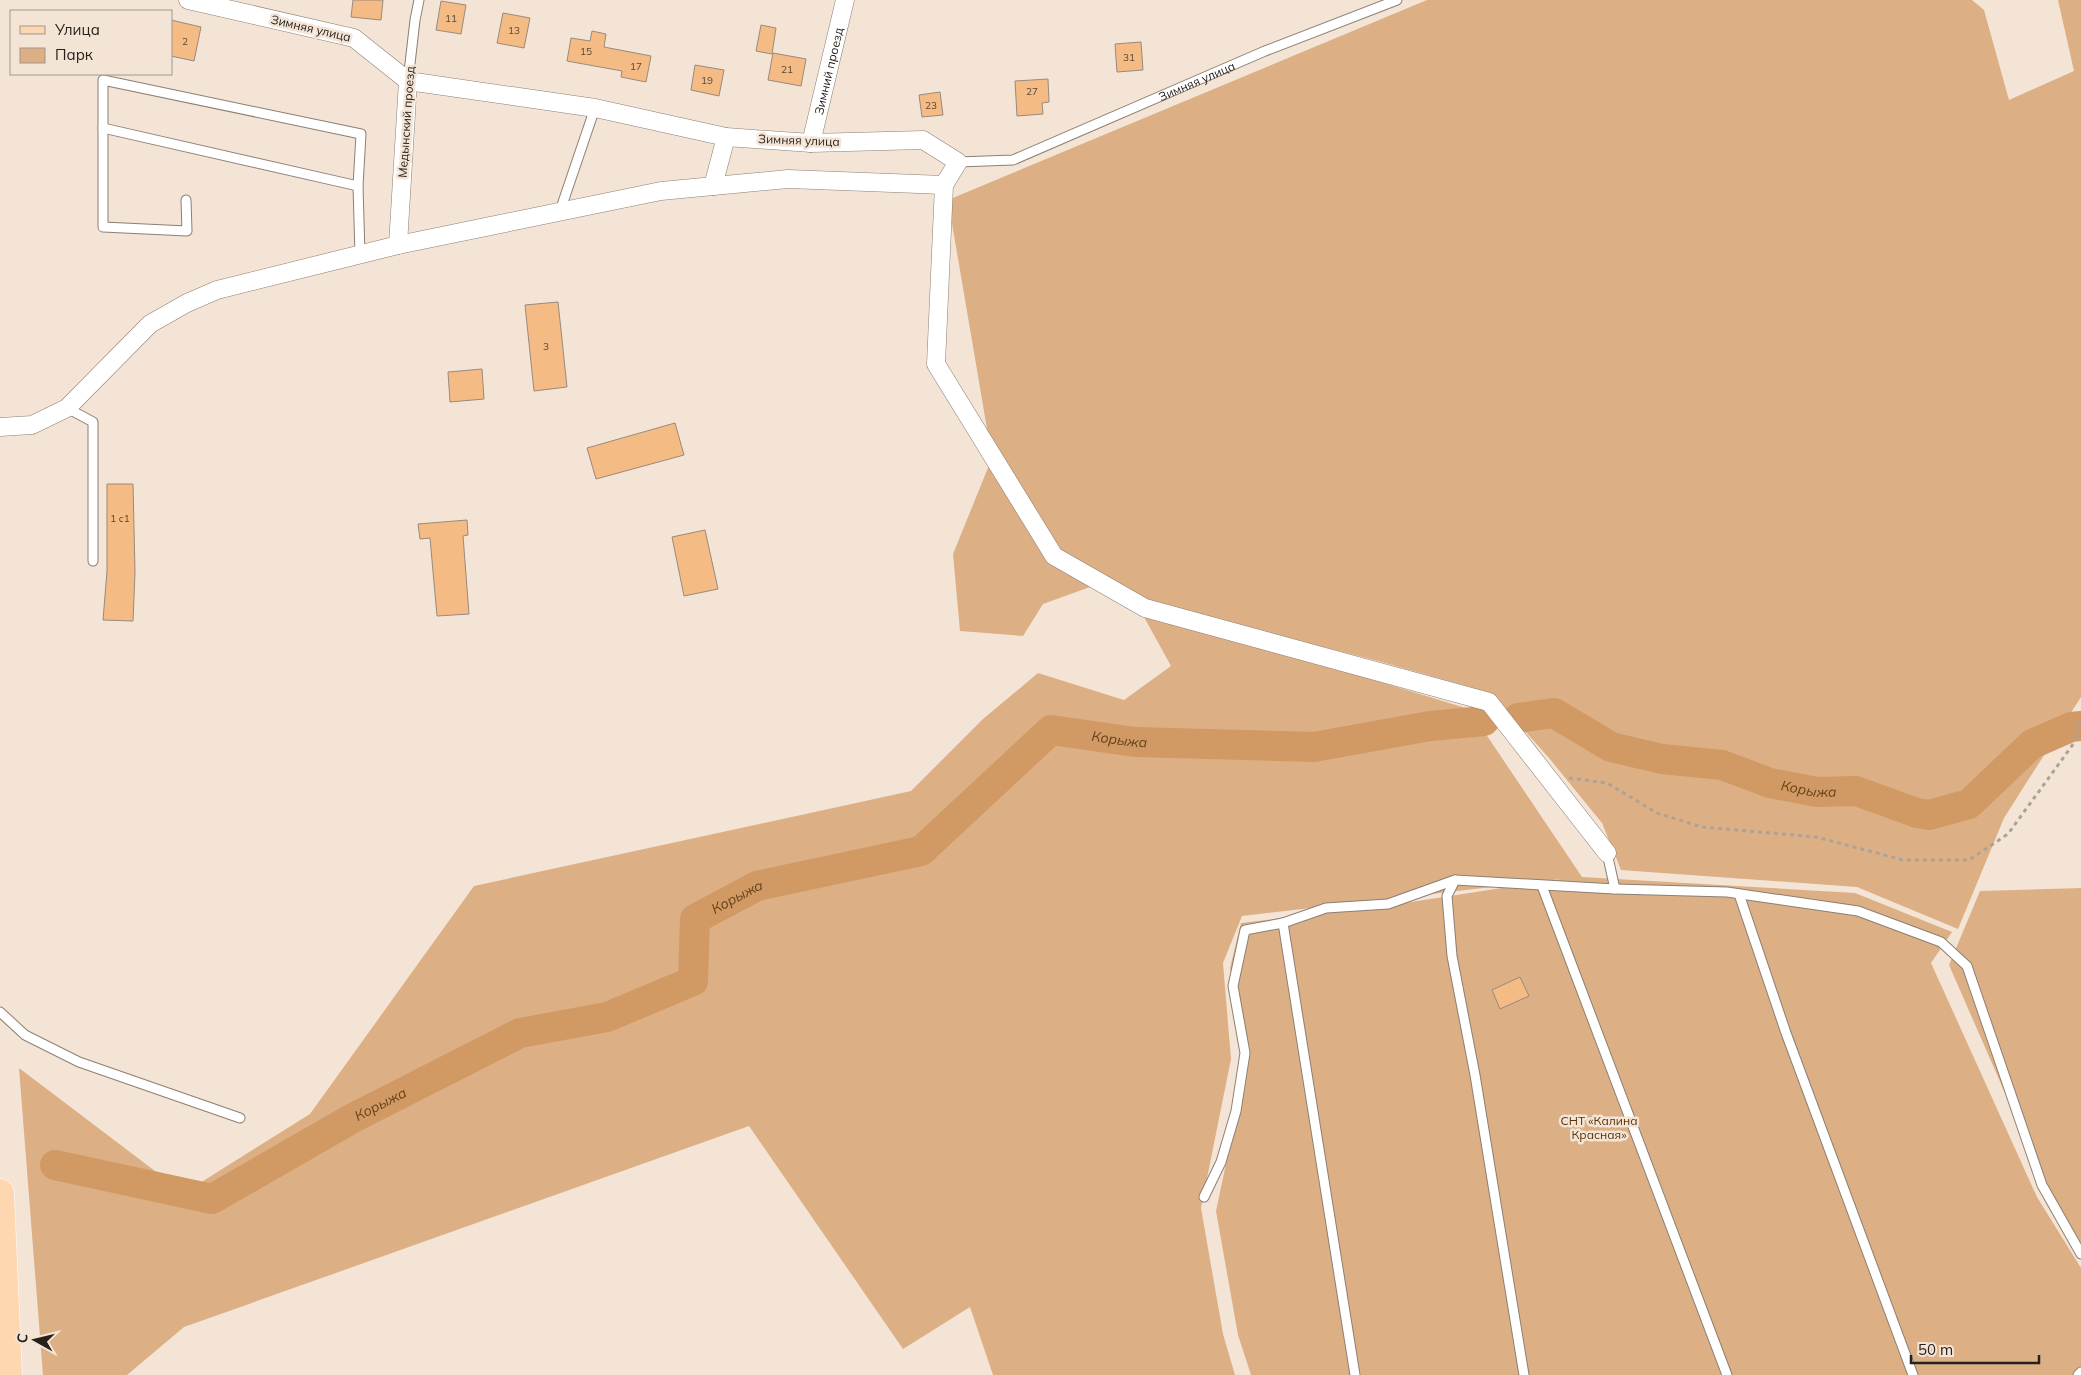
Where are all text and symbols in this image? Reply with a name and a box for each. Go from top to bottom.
legend [10,10,172,75]
street label: Зимняя улица [270,12,352,44]
house number: 11 [445,12,457,25]
text: Улица [54,20,100,39]
house number: 13 [508,24,520,37]
street label: Зимний проезд [810,26,846,116]
house number: 2 [182,35,188,48]
text: Парк [55,45,94,64]
house number: 15 [580,45,592,58]
house number: 31 [1123,51,1135,64]
street label: Зимняя улица [1156,58,1237,104]
house number: 17 [630,60,642,73]
house number: 21 [781,63,793,76]
street label: Медынский проезд [395,66,417,178]
house number: 19 [701,74,713,87]
house number: 27 [1026,85,1038,98]
house number: 23 [925,99,937,112]
street label: Зимняя улица [758,131,840,149]
house number: 3 [543,340,549,353]
house number: 1 с1 [110,512,130,525]
water label: Корыжа [1090,727,1148,752]
water label: Корыжа [1779,776,1837,801]
water label: Корыжа [708,876,765,918]
water label: Корыжа [351,1083,410,1125]
park label: СНТ «Калина Красная» [1560,1113,1638,1142]
north arrow [10,1315,60,1365]
text: С [13,1332,32,1344]
scale bar [1911,1332,2038,1364]
text: 50 m [1918,1340,1953,1359]

